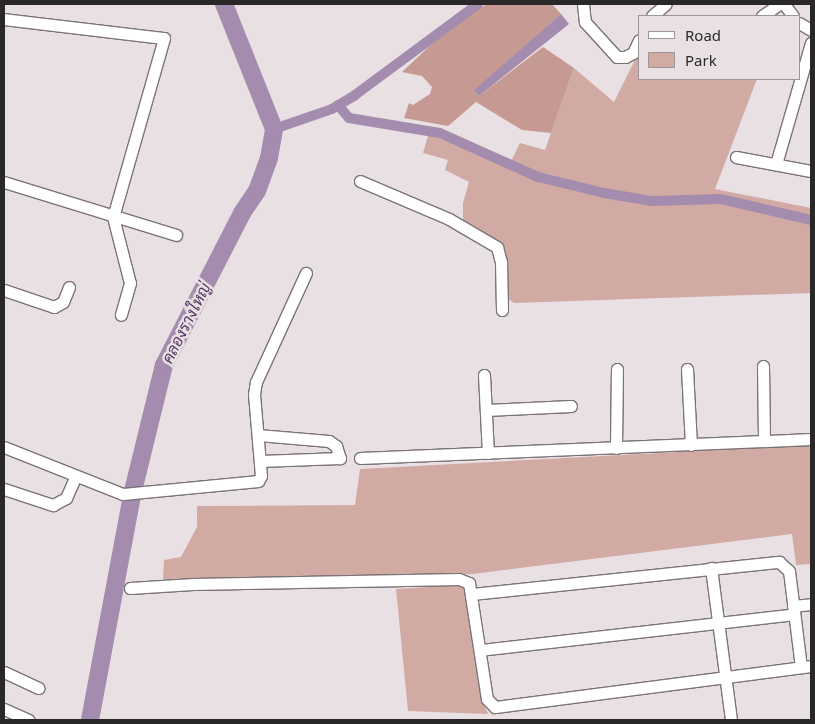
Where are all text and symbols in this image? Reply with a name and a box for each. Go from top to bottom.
legend [638,15,800,80]
text: Road [685,25,721,45]
text: Park [685,50,717,70]
water label: คลองรางใหญ่ [157,279,215,367]

